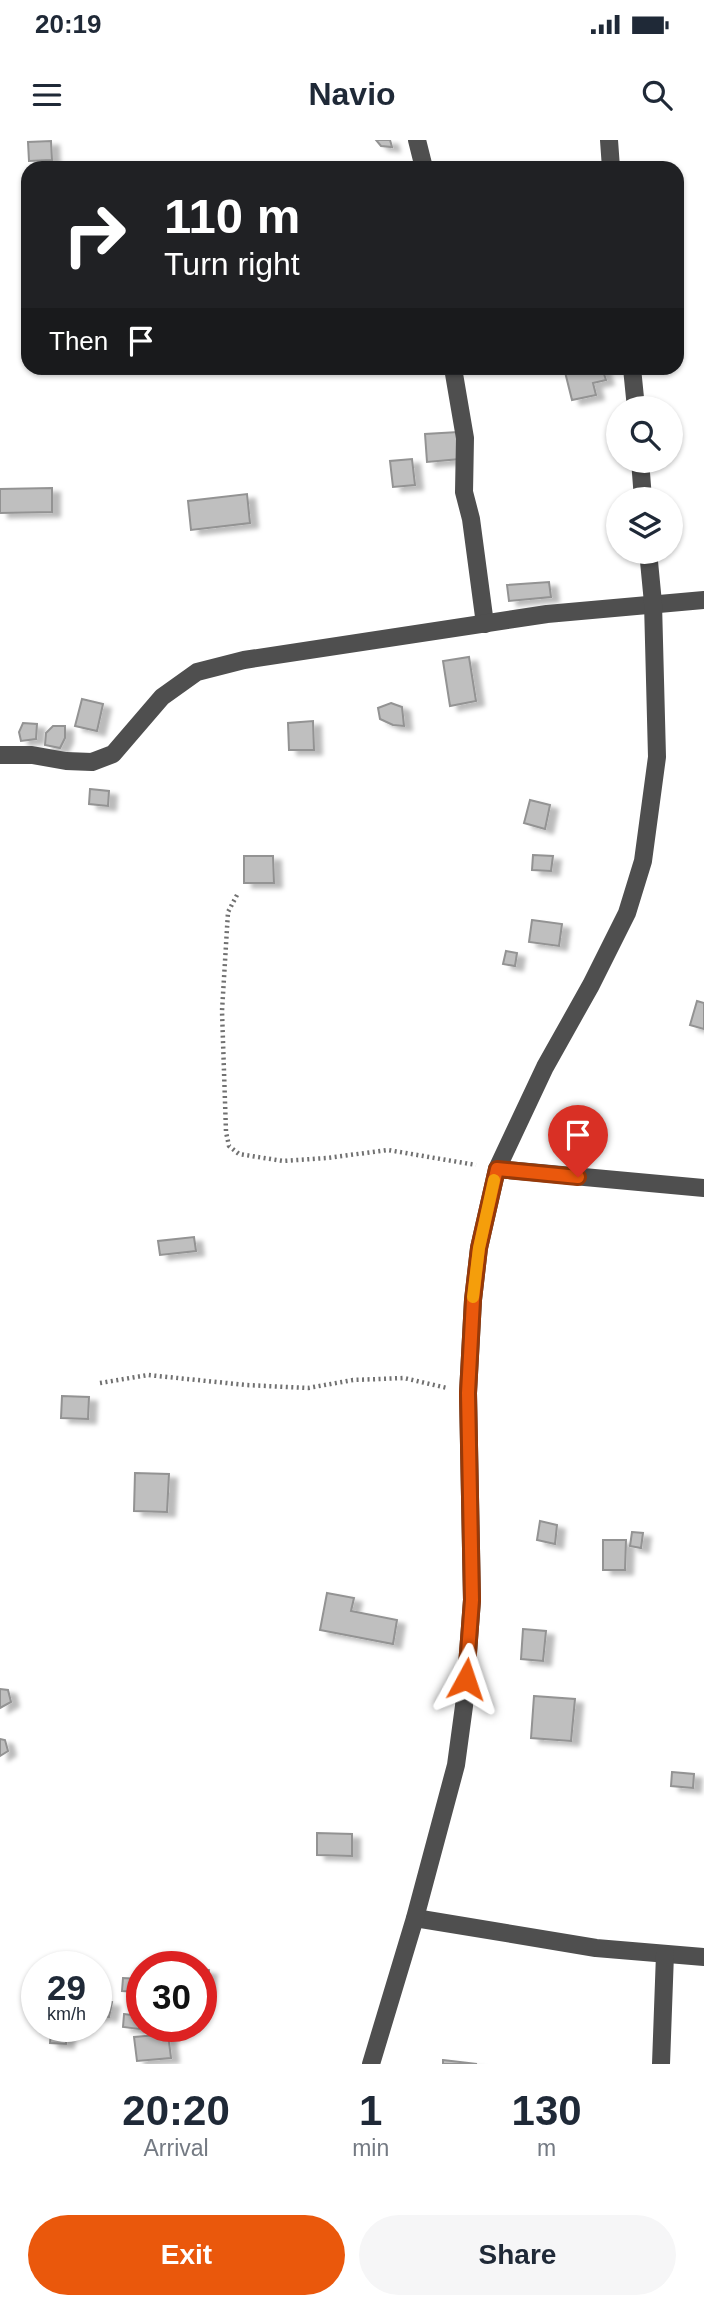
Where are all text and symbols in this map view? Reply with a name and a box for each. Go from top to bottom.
text: 20:19 [35,9,102,39]
icon: menu [28,76,66,114]
text: Navio [308,76,396,112]
icon: search [638,76,676,114]
icon: right [49,189,140,280]
text: 110 m [164,189,300,243]
text: Turn right [164,246,300,282]
icon: arrive [122,322,160,360]
text: Then [49,326,108,356]
map controls [606,396,683,564]
button: search [606,396,683,473]
button: layers [606,487,683,564]
pin [548,1105,608,1177]
icon: arrive [559,1116,597,1154]
position arrow [429,1642,503,1716]
speed limit sign: 30 [126,1951,217,2042]
text: 29 [47,1968,86,2007]
text: km/h [47,2004,86,2024]
text: 20:20 [122,2087,230,2134]
text: 1 [359,2087,382,2134]
text: 130 [512,2087,582,2134]
text: Arrival [143,2135,209,2161]
text: min [352,2135,389,2161]
text: m [537,2135,556,2161]
button: Exit [28,2215,345,2295]
button: Share [359,2215,676,2295]

